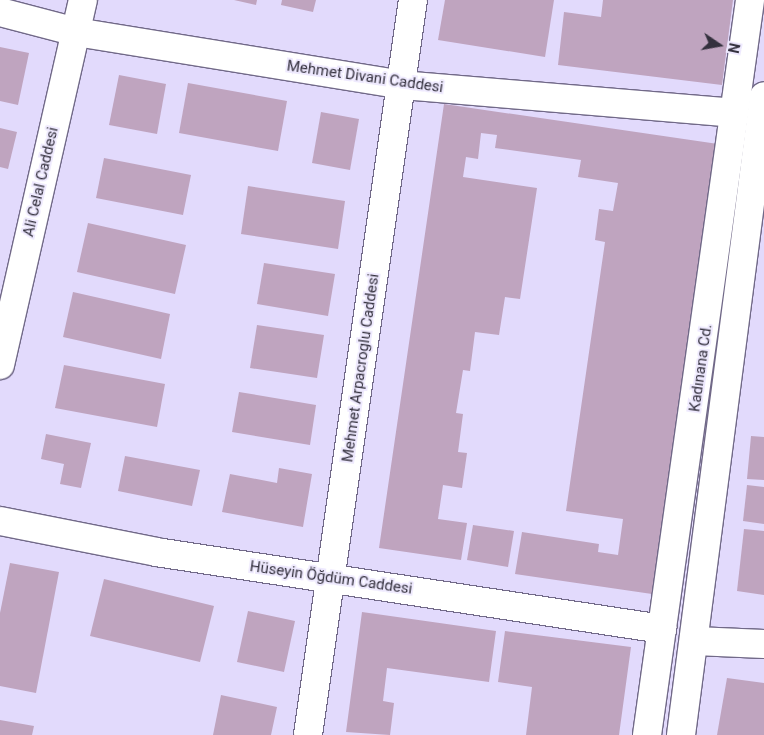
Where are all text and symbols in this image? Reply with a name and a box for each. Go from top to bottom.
north arrow [694,20,744,70]
text: N [725,42,743,55]
street label: Mehmet Divani Caddesi [286,57,444,97]
street label: Ali Celal Caddesi [20,125,62,239]
street label: Mehmet Arpacroglu Caddesi [339,273,383,463]
street label: Kadınana Cd. [686,323,716,413]
street label: Hüseyin Öğdüm Caddesi [249,558,413,598]

